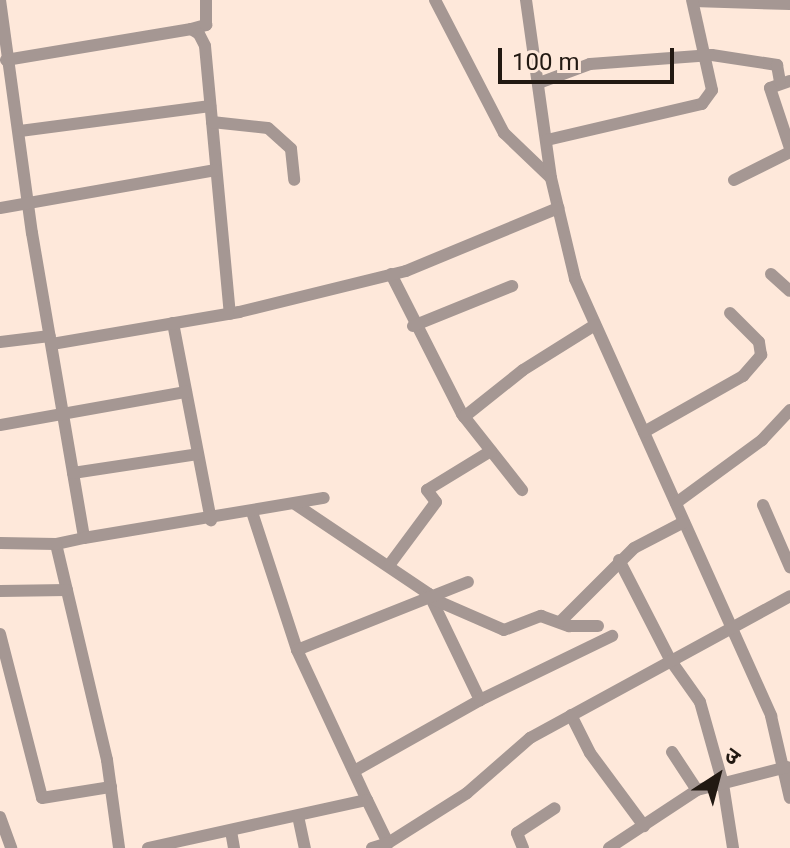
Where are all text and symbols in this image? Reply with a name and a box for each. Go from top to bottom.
scale bar [502,32,678,82]
text: 100 m [512,48,579,76]
north arrow [678,736,758,816]
text: उ [720,742,745,770]

